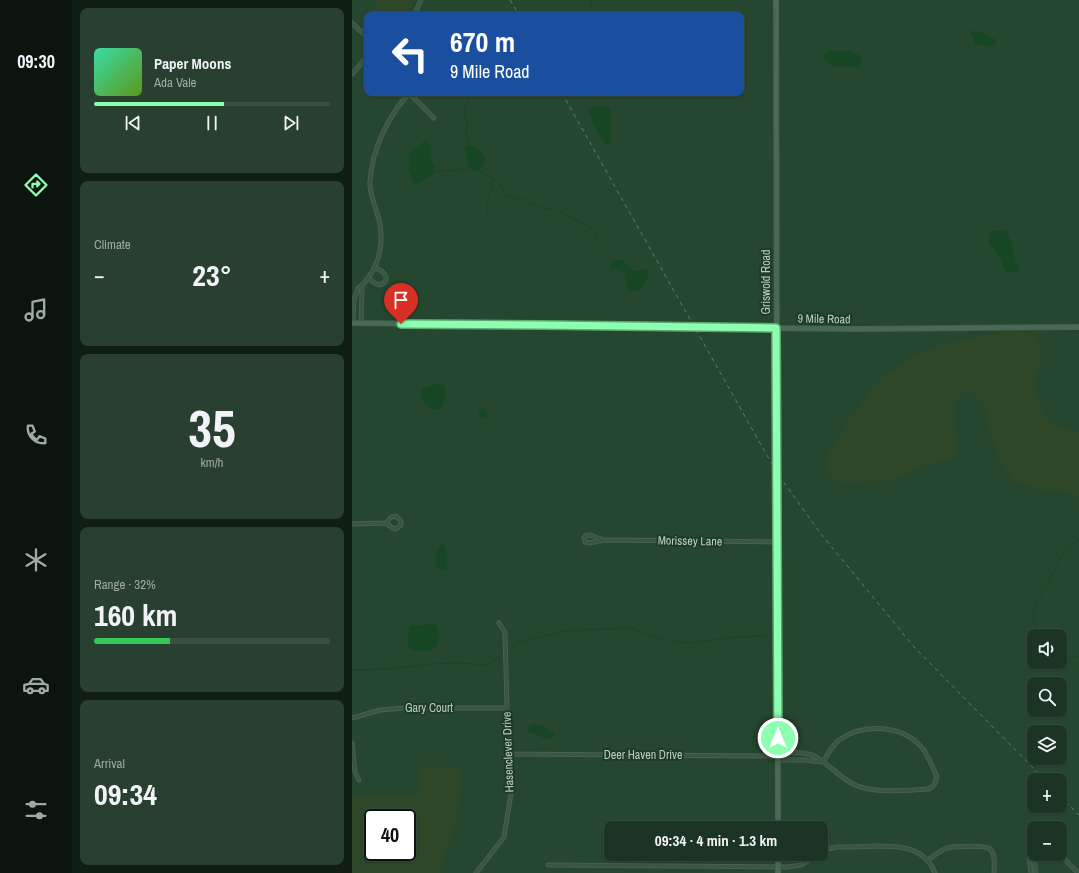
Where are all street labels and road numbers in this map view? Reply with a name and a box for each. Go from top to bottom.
street label: Griswold Road [758,249,774,315]
street label: 9 Mile Road [797,311,851,327]
street label: Morissey Lane [658,532,722,550]
street label: Gary Court [405,700,453,716]
street label: Hasenclever Drive [499,711,517,793]
street label: Deer Haven Drive [604,747,682,763]

